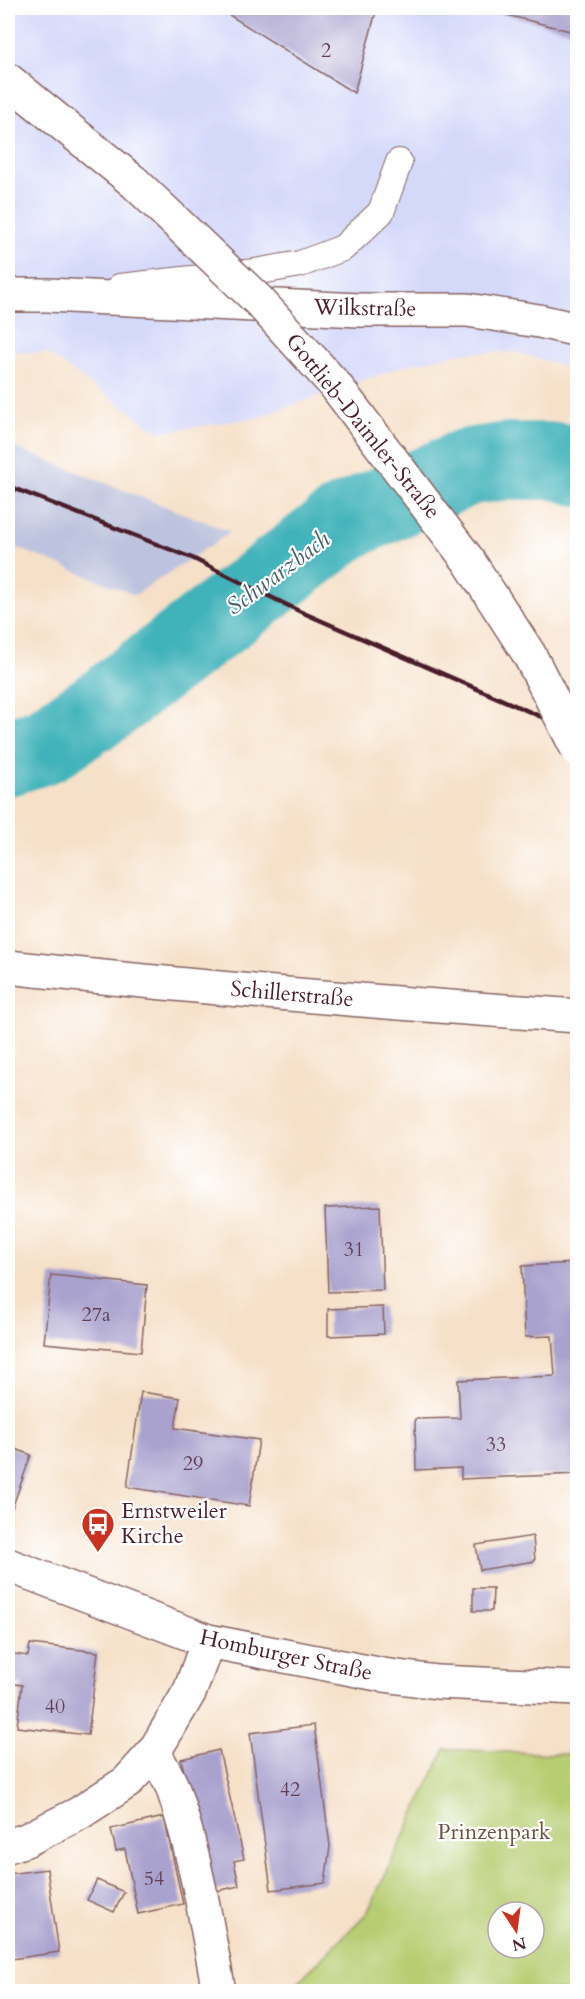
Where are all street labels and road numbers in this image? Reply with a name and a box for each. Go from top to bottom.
street label: Wilkstraße [312,292,417,324]
street label: Gottlieb-Daimler-Straße [279,327,447,525]
street label: Schillerstraße [229,974,355,1014]
street label: Homburger Straße [197,1622,375,1688]

